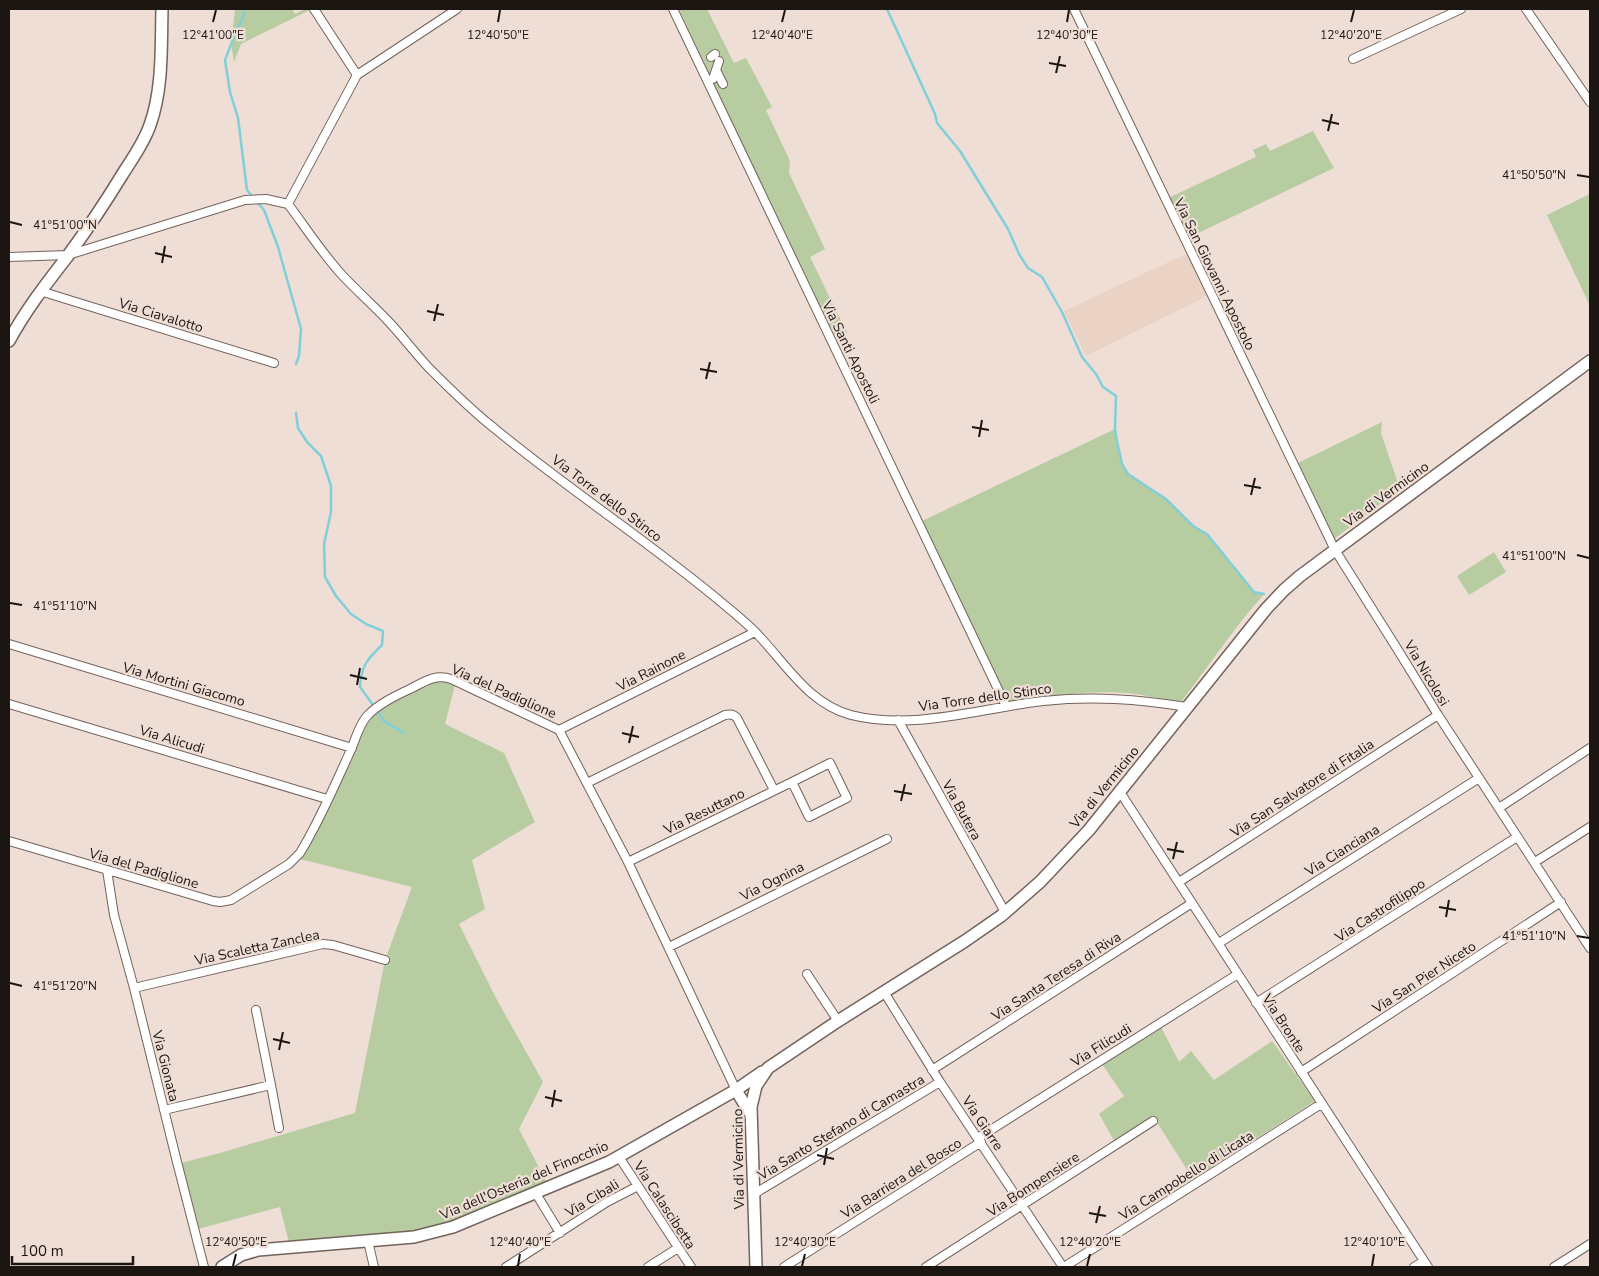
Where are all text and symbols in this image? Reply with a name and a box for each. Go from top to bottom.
text: 12°41'00"E [182,27,244,43]
text: 12°40'50"E [467,27,529,43]
text: 12°40'40"E [751,27,813,43]
text: 12°40'30"E [1036,27,1098,43]
text: 12°40'20"E [1320,27,1382,43]
text: 41°50'50"N [1502,167,1566,183]
street label: Via San Giovanni Apostolo [1169,194,1260,354]
text: 41°51'00"N [33,217,97,233]
street label: Via Ciavalotto [115,293,206,337]
street label: Via Santi Apostoli [817,297,884,407]
street label: Via Torre dello Stinco [547,450,666,546]
street label: Via di Vermicino [1339,457,1433,532]
text: 41°51'00"N [1502,548,1566,564]
text: 41°51'10"N [33,598,97,614]
street label: Via Nicolosi [1399,636,1454,710]
street label: Via Rainone [613,645,689,696]
street label: Via Mortini Giacomo [119,658,248,711]
street label: Via del Padiglione [447,659,559,723]
street label: Via Torre dello Stinco [916,679,1053,716]
street label: Via Alicudi [136,720,207,758]
street label: Via San Salvatore di Fitalia [1226,735,1378,843]
street label: Via di Vermicino [1065,742,1144,833]
street label: Via Butera [937,776,986,844]
street label: Via Resuttano [660,784,748,840]
street label: Via Cianciana [1301,820,1383,881]
street label: Via del Padiglione [86,843,201,893]
street label: Via Ognina [736,857,807,906]
street label: Via Castrofilippo [1331,874,1429,947]
street label: Via Scaletta Zanclea [192,925,321,970]
street label: Via Santa Teresa di Riva [987,927,1125,1026]
text: 41°51'10"N [1502,928,1566,944]
street label: Via San Pier Niceto [1368,937,1480,1019]
text: 41°51'20"N [33,978,97,994]
street label: Via Bronte [1257,989,1310,1056]
street label: Via Filicudi [1067,1019,1135,1072]
street label: Via Gionata [147,1028,184,1104]
street label: Via Santo Stefano di Camastra [754,1070,928,1185]
street label: Via Giarre [957,1091,1008,1154]
street label: Via di Vermicino [728,1108,749,1211]
street label: Via Campobello di Licata [1114,1126,1257,1225]
street label: Via Barriera del Bosco [836,1133,965,1224]
street label: Via dell'Osteria del Finocchio [436,1136,611,1225]
street label: Via Bompensiere [983,1147,1083,1222]
street label: Via Calascibetta [629,1157,700,1253]
street label: Via Cibali [561,1175,623,1222]
scale bar [12,1234,134,1266]
text: 12°40'50"E [205,1234,267,1250]
text: 12°40'40"E [489,1234,551,1250]
text: 12°40'30"E [774,1234,836,1250]
text: 12°40'20"E [1059,1234,1121,1250]
text: 12°40'10"E [1343,1234,1405,1250]
text: 100 m [20,1241,64,1261]

